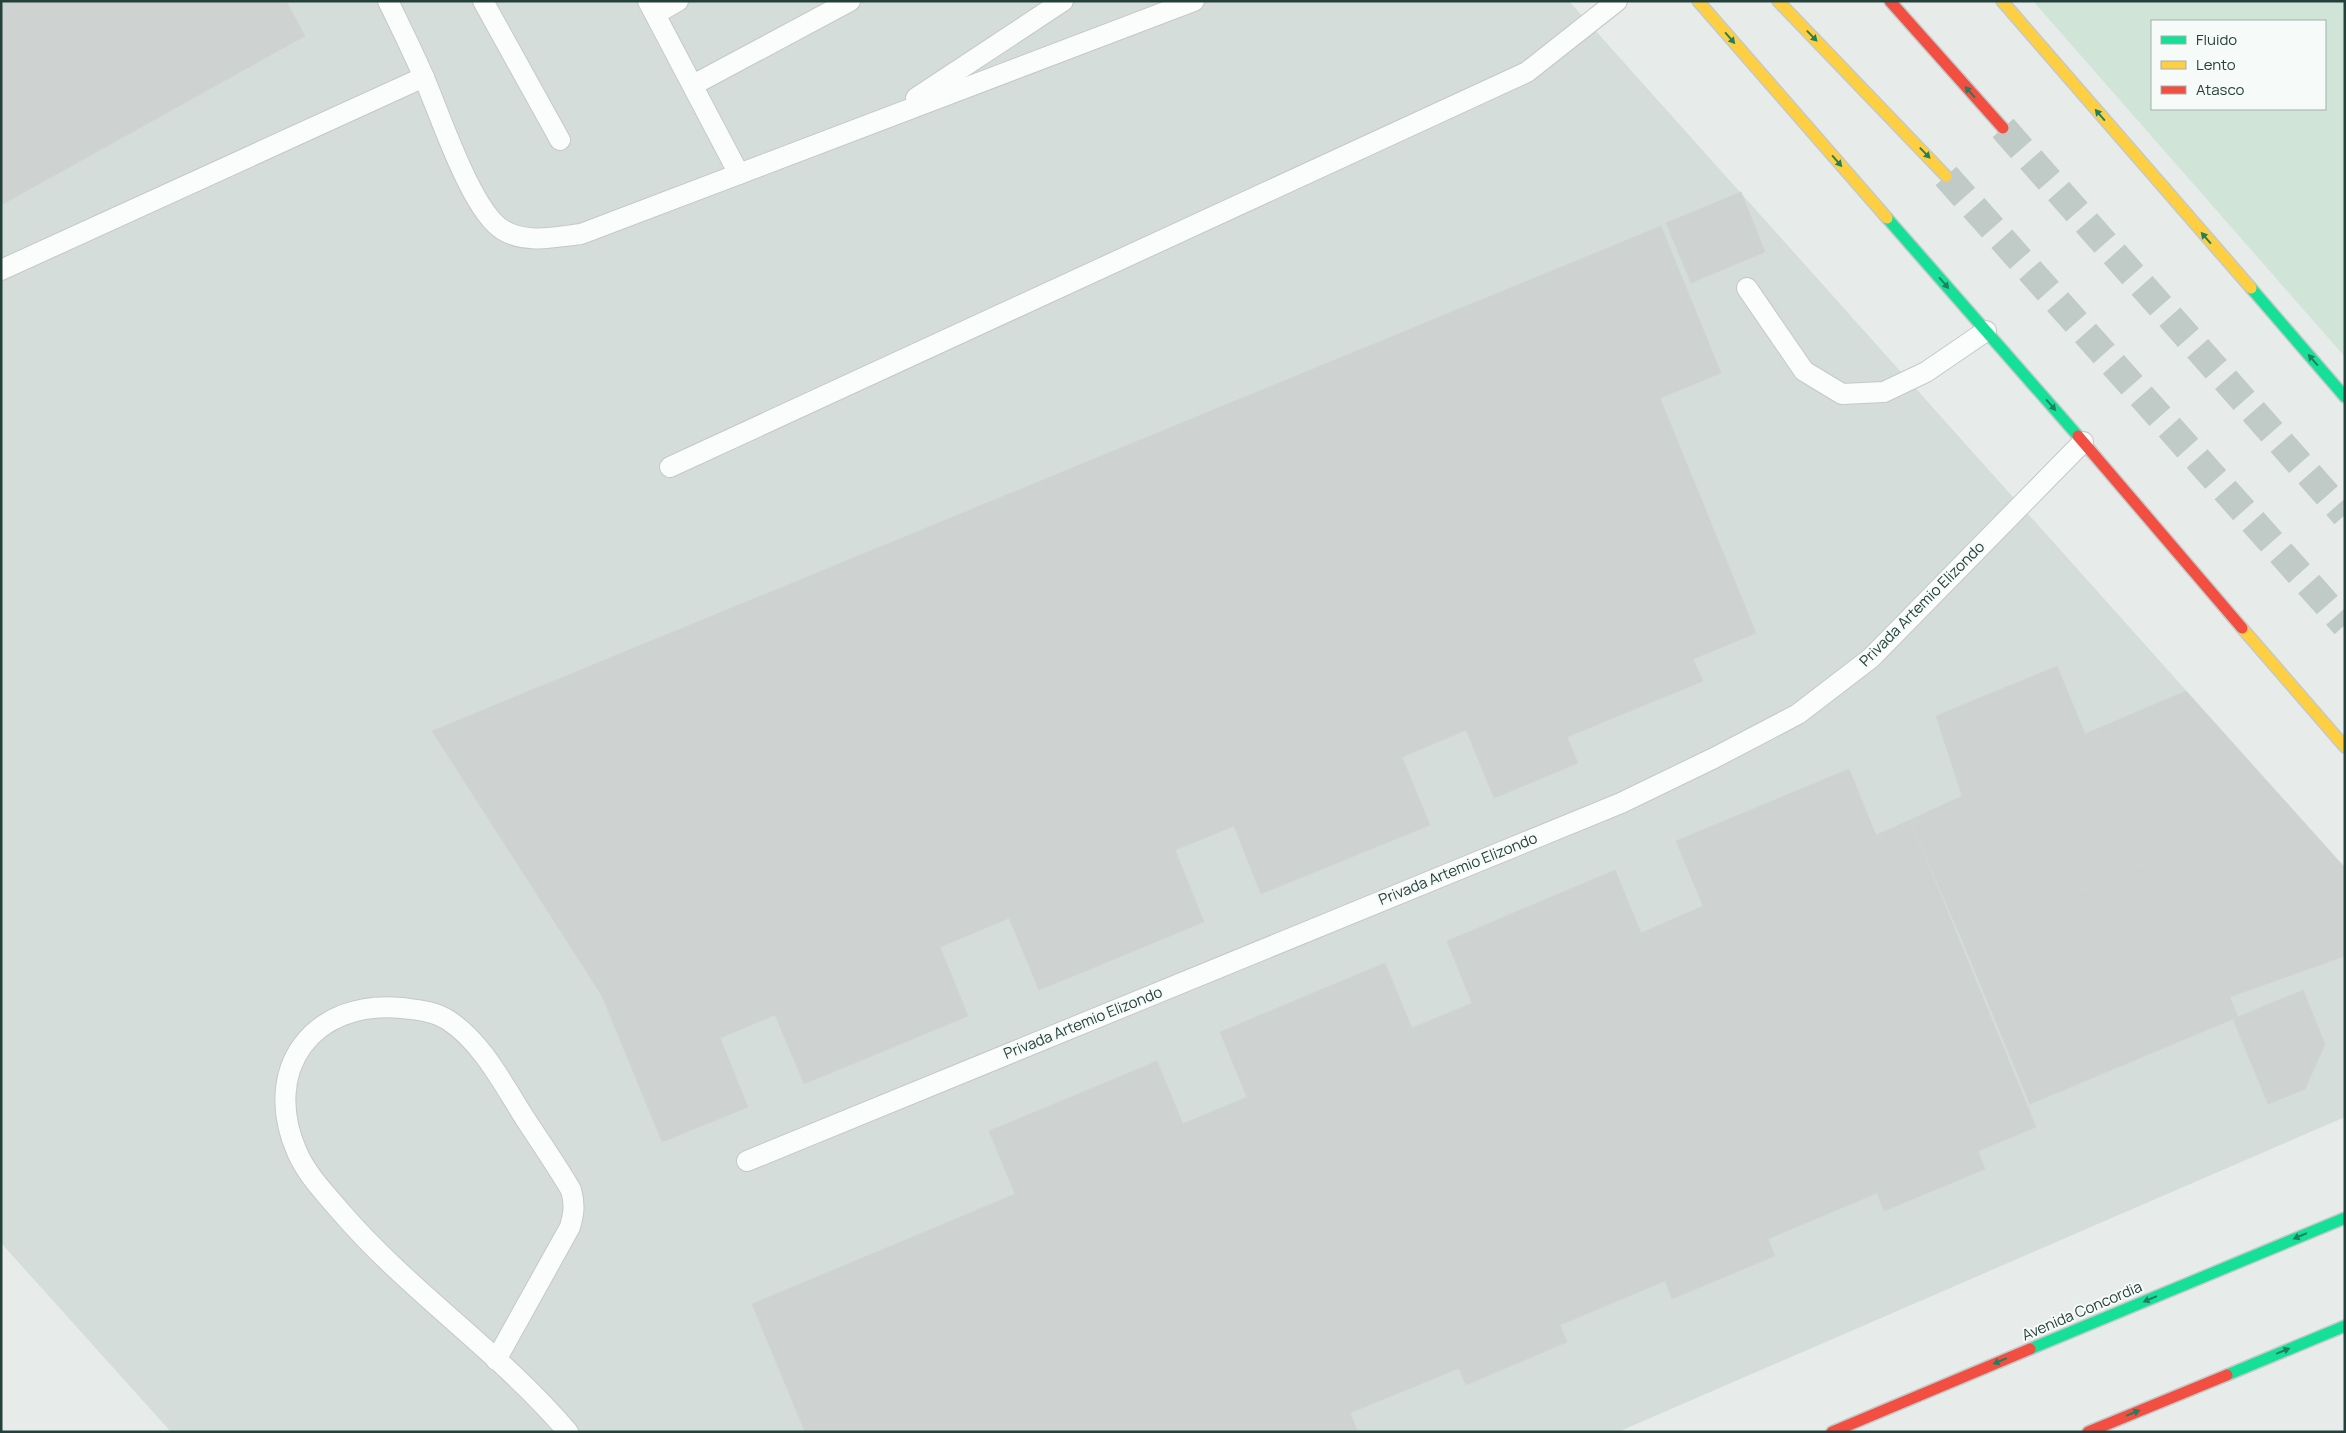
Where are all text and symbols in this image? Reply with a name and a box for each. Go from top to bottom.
legend [2151,20,2326,110]
text: Fluido [2196,29,2237,50]
one-way arrow [1806,30,1818,42]
one-way arrow [1724,32,1735,45]
text: Lento [2196,54,2236,75]
text: Atasco [2196,79,2244,100]
one-way arrow [1965,86,1976,99]
one-way arrow [2094,109,2106,121]
one-way arrow [1919,147,1931,159]
one-way arrow [1831,154,1842,167]
one-way arrow [2201,231,2212,244]
one-way arrow [1938,276,1949,289]
one-way arrow [2307,355,2319,367]
one-way arrow [2045,399,2056,411]
street label: Privada Artemio Elizondo [1854,536,1989,671]
street label: Privada Artemio Elizondo [1375,827,1540,910]
street label: Privada Artemio Elizondo [1000,981,1165,1064]
one-way arrow [2293,1233,2307,1241]
street label: Avenida Concordia [2018,1276,2145,1345]
one-way arrow [2143,1295,2157,1303]
one-way arrow [2276,1347,2291,1355]
one-way arrow [1993,1358,2007,1366]
one-way arrow [2126,1408,2140,1416]

